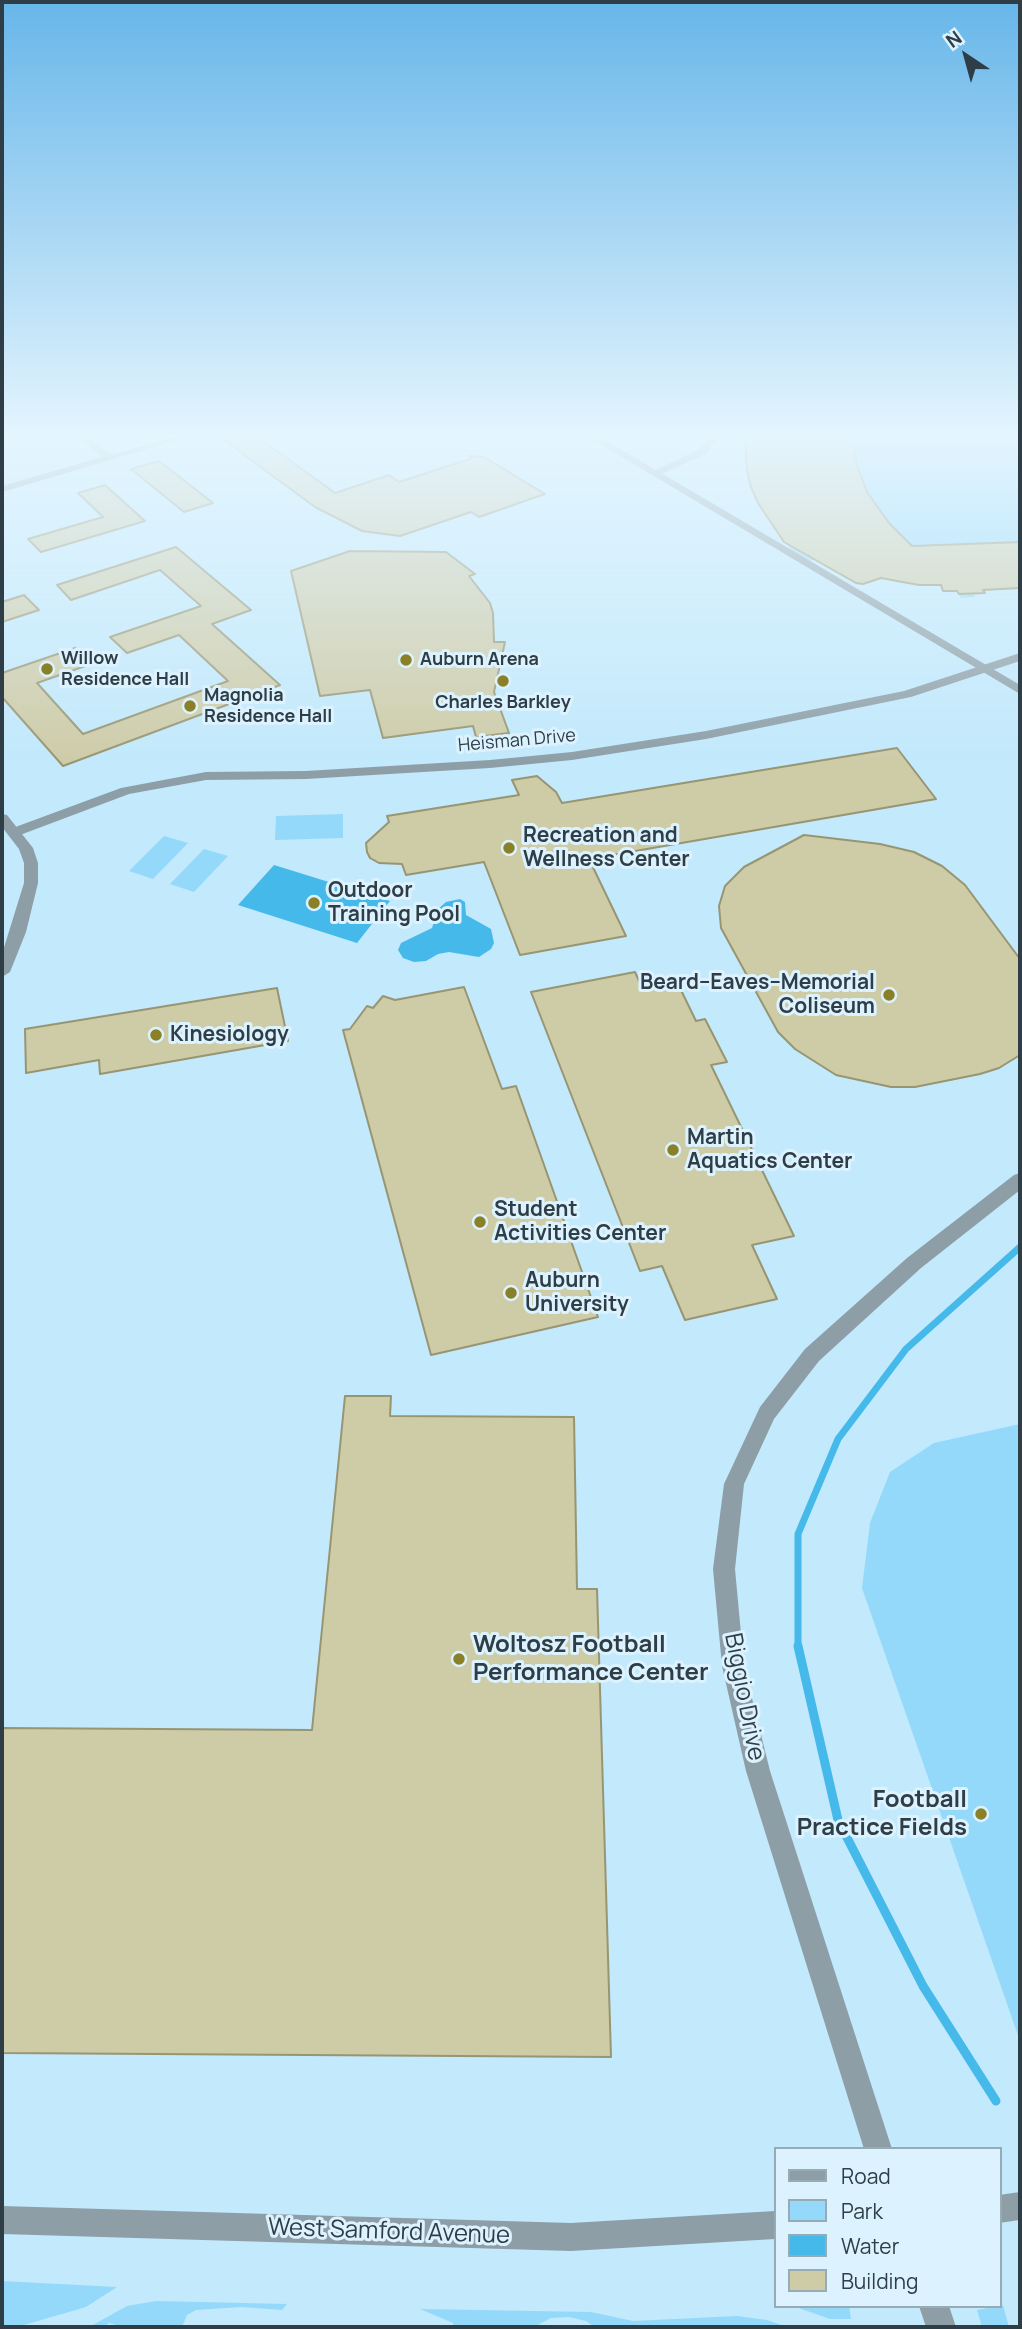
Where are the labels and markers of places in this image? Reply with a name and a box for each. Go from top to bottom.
place label: Willow Residence Hall [61,648,189,690]
place label: Auburn Arena [420,649,539,671]
marker: Auburn Arena [398,652,414,668]
marker: Willow Residence Hall [39,661,55,677]
marker: Charles Barkley [495,673,511,689]
place label: Magnolia Residence Hall [204,685,332,728]
place label: Charles Barkley [435,692,571,714]
marker: Magnolia Residence Hall [182,698,198,714]
place label: Recreation and Wellness Center [523,823,690,873]
marker: Recreation and Wellness Center [501,840,517,856]
place label: Outdoor Training Pool [328,878,460,928]
marker: Outdoor Training Pool [306,895,322,911]
place label: Beard–Eaves–Memorial Coliseum [640,970,875,1020]
marker: Beard–Eaves–Memorial Coliseum [881,987,897,1003]
place label: Kinesiology [170,1022,289,1048]
marker: Kinesiology [148,1027,164,1043]
place label: Martin Aquatics Center [687,1125,852,1175]
marker: Martin Aquatics Center [665,1142,681,1158]
place label: Student Activities Center [494,1197,666,1247]
marker: Student Activities Center [472,1214,488,1230]
place label: Auburn University [525,1268,629,1318]
marker: Auburn University [503,1285,519,1301]
place label: Woltosz Football Performance Center [473,1631,709,1687]
marker: Woltosz Football Performance Center [451,1651,467,1667]
place label: Football Practice Fields [797,1786,967,1842]
marker: Football Practice Fields [973,1806,989,1822]

